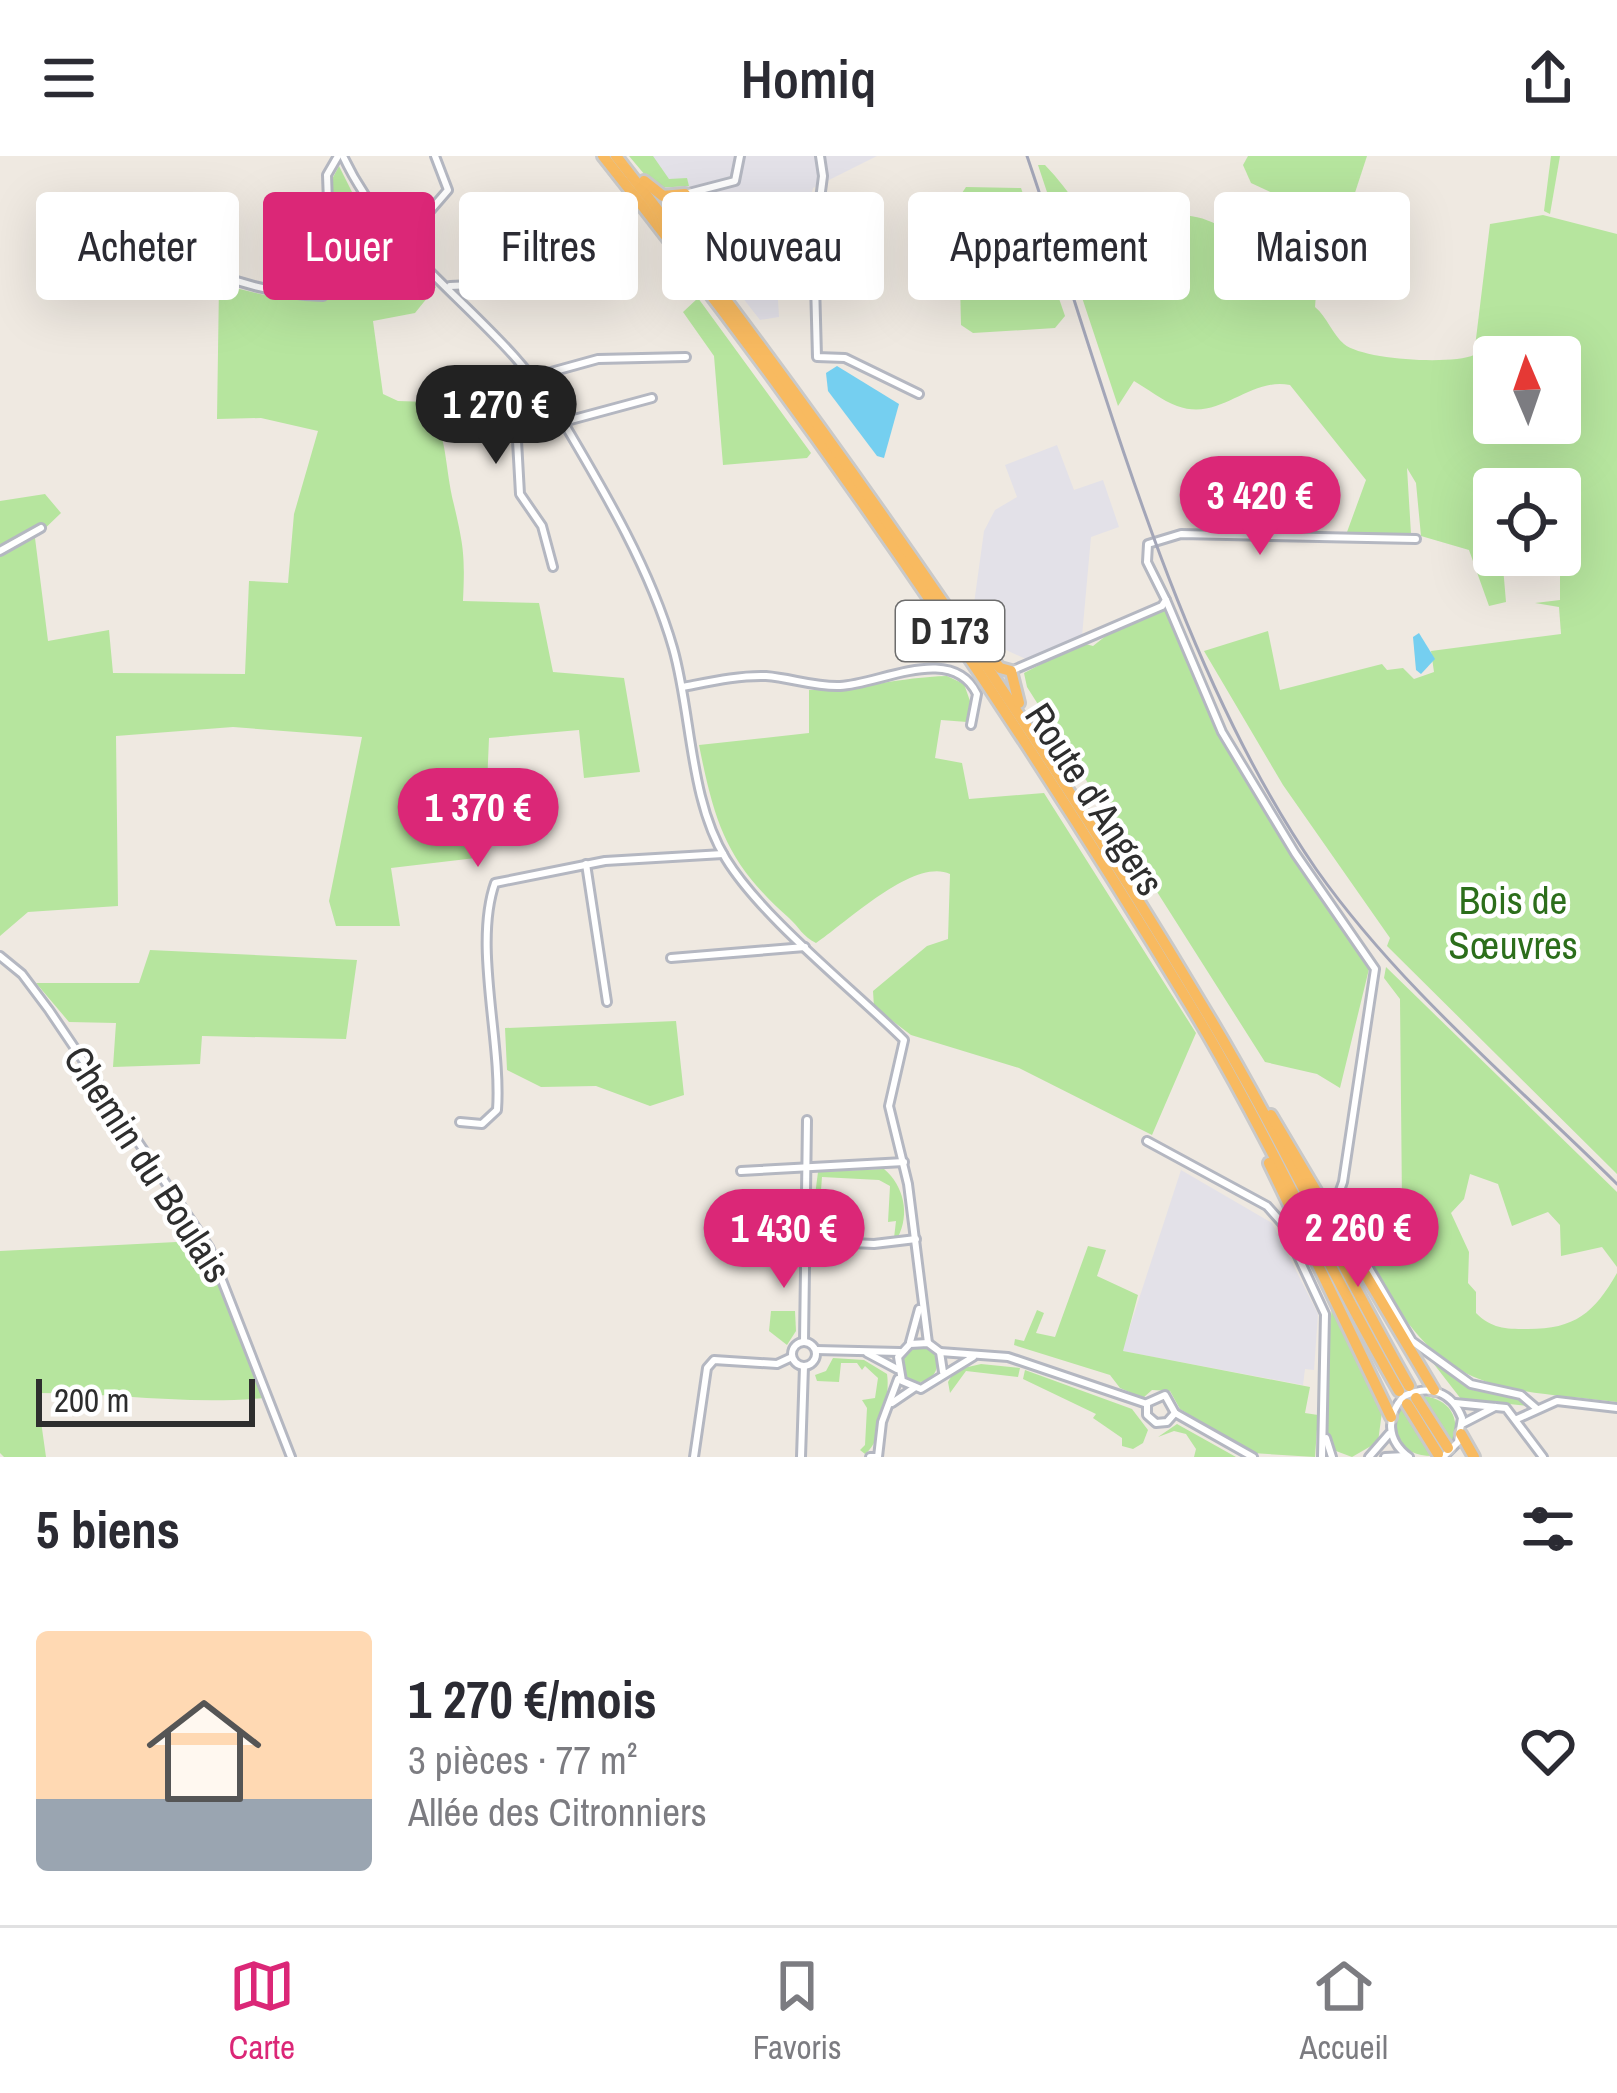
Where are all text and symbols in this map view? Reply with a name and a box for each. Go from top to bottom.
text: Homiq [741,42,876,115]
icon: menu [36,45,102,111]
icon: share [1515,45,1581,111]
chip: Acheter [36,192,239,300]
chip: Louer [263,192,435,300]
chip: Filtres [459,192,638,300]
chip: Nouveau [662,192,884,300]
chip: Appartement [908,192,1190,300]
chip: Maison [1214,192,1410,300]
north arrow [1473,336,1581,444]
map controls [1473,336,1581,576]
pin: 1 270 € [385,365,607,467]
text: 1 270 € [443,378,549,430]
pin: 3 420 € [1149,456,1371,558]
button: locate [1473,468,1581,576]
text: 3 420 € [1207,469,1313,521]
road number: D 173 [896,601,1004,661]
street label: Route d'Angers [1013,693,1177,905]
pin: 1 370 € [367,768,589,870]
text: 1 370 € [425,781,531,833]
park label: Bois de Sœuvres [1448,874,1578,971]
street label: Chemin du Boulais [52,1036,244,1292]
pin: 2 260 € [1247,1188,1469,1290]
pin: 1 430 € [673,1189,895,1291]
text: 2 260 € [1305,1201,1411,1253]
text: 1 430 € [731,1202,837,1254]
scale bar [36,1373,255,1426]
text: 200 m [54,1378,129,1422]
text: 5 biens [36,1495,180,1564]
icon: filters [1515,1496,1581,1562]
text: 1 270 €/mois [408,1665,657,1734]
icon: home [132,1679,276,1823]
icon: heart [1515,1718,1581,1784]
text: 3 pièces · 77 m² [408,1734,637,1786]
text: Allée des Citronniers [408,1786,707,1838]
tab: Carte [229,1953,295,2069]
tab: Favoris [753,1953,842,2069]
tab: Accueil [1299,1953,1388,2069]

